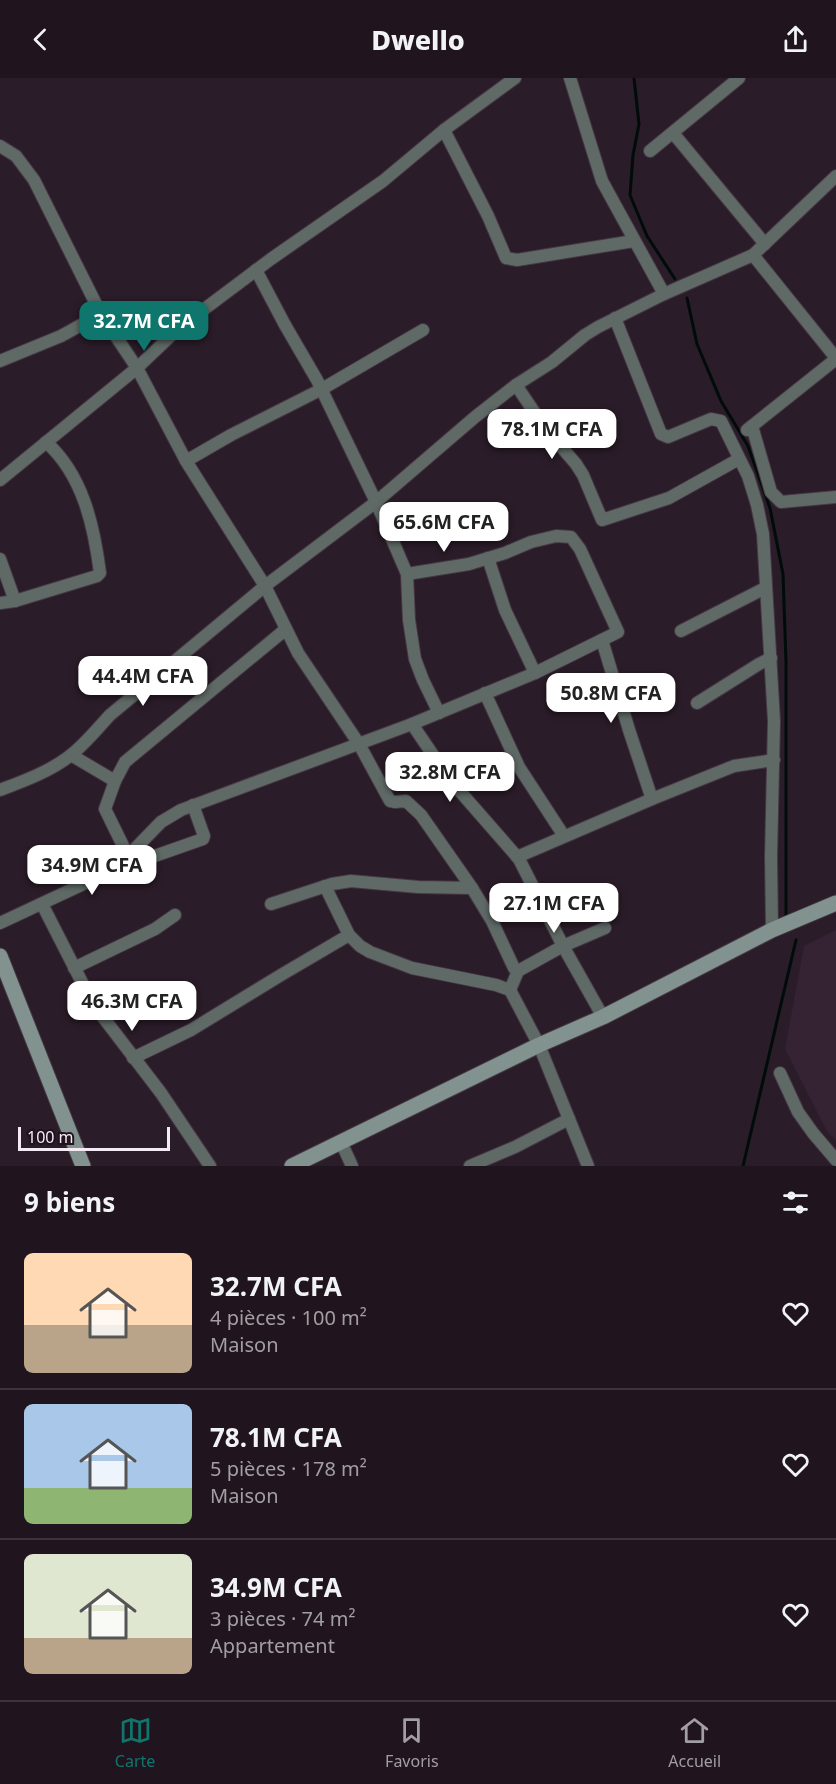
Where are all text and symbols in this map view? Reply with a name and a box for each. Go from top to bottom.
text: Dwello [371,21,465,58]
icon: back [24,23,57,56]
icon: share [779,23,812,56]
pin: 32.7M CFA [75,301,213,352]
text: 32.7M CFA [93,307,195,334]
pin: 78.1M CFA [483,409,621,460]
text: 78.1M CFA [501,415,603,442]
pin: 65.6M CFA [375,502,513,553]
text: 65.6M CFA [393,508,495,535]
pin: 44.4M CFA [74,656,212,707]
text: 44.4M CFA [92,662,194,689]
pin: 50.8M CFA [542,673,680,724]
text: 50.8M CFA [560,679,662,706]
pin: 32.8M CFA [381,752,519,803]
text: 32.8M CFA [399,758,501,785]
pin: 34.9M CFA [23,845,161,896]
text: 34.9M CFA [41,851,143,878]
pin: 27.1M CFA [485,883,623,934]
text: 27.1M CFA [503,889,605,916]
pin: 46.3M CFA [63,981,201,1032]
text: 46.3M CFA [81,987,183,1014]
scale bar [18,1124,170,1152]
text: 100 m [27,1126,74,1148]
text: 9 biens [24,1184,115,1220]
icon: filters [779,1186,812,1219]
text: 32.7M CFA [210,1268,342,1304]
icon: home [72,1277,144,1349]
icon: heart [779,1297,812,1330]
text: 4 pièces · 100 m² [210,1304,367,1331]
text: Maison [210,1331,279,1358]
text: 78.1M CFA [210,1419,342,1455]
icon: home [72,1428,144,1500]
icon: heart [779,1448,812,1481]
text: 5 pièces · 178 m² [210,1455,367,1482]
text: Maison [210,1482,279,1509]
text: 34.9M CFA [210,1569,342,1605]
icon: home [72,1578,144,1650]
icon: heart [779,1598,812,1631]
text: 3 pièces · 74 m² [210,1605,355,1632]
text: Appartement [210,1632,335,1659]
tab: Carte [115,1714,155,1772]
tab: Favoris [385,1714,439,1772]
tab: Accueil [668,1714,721,1772]

